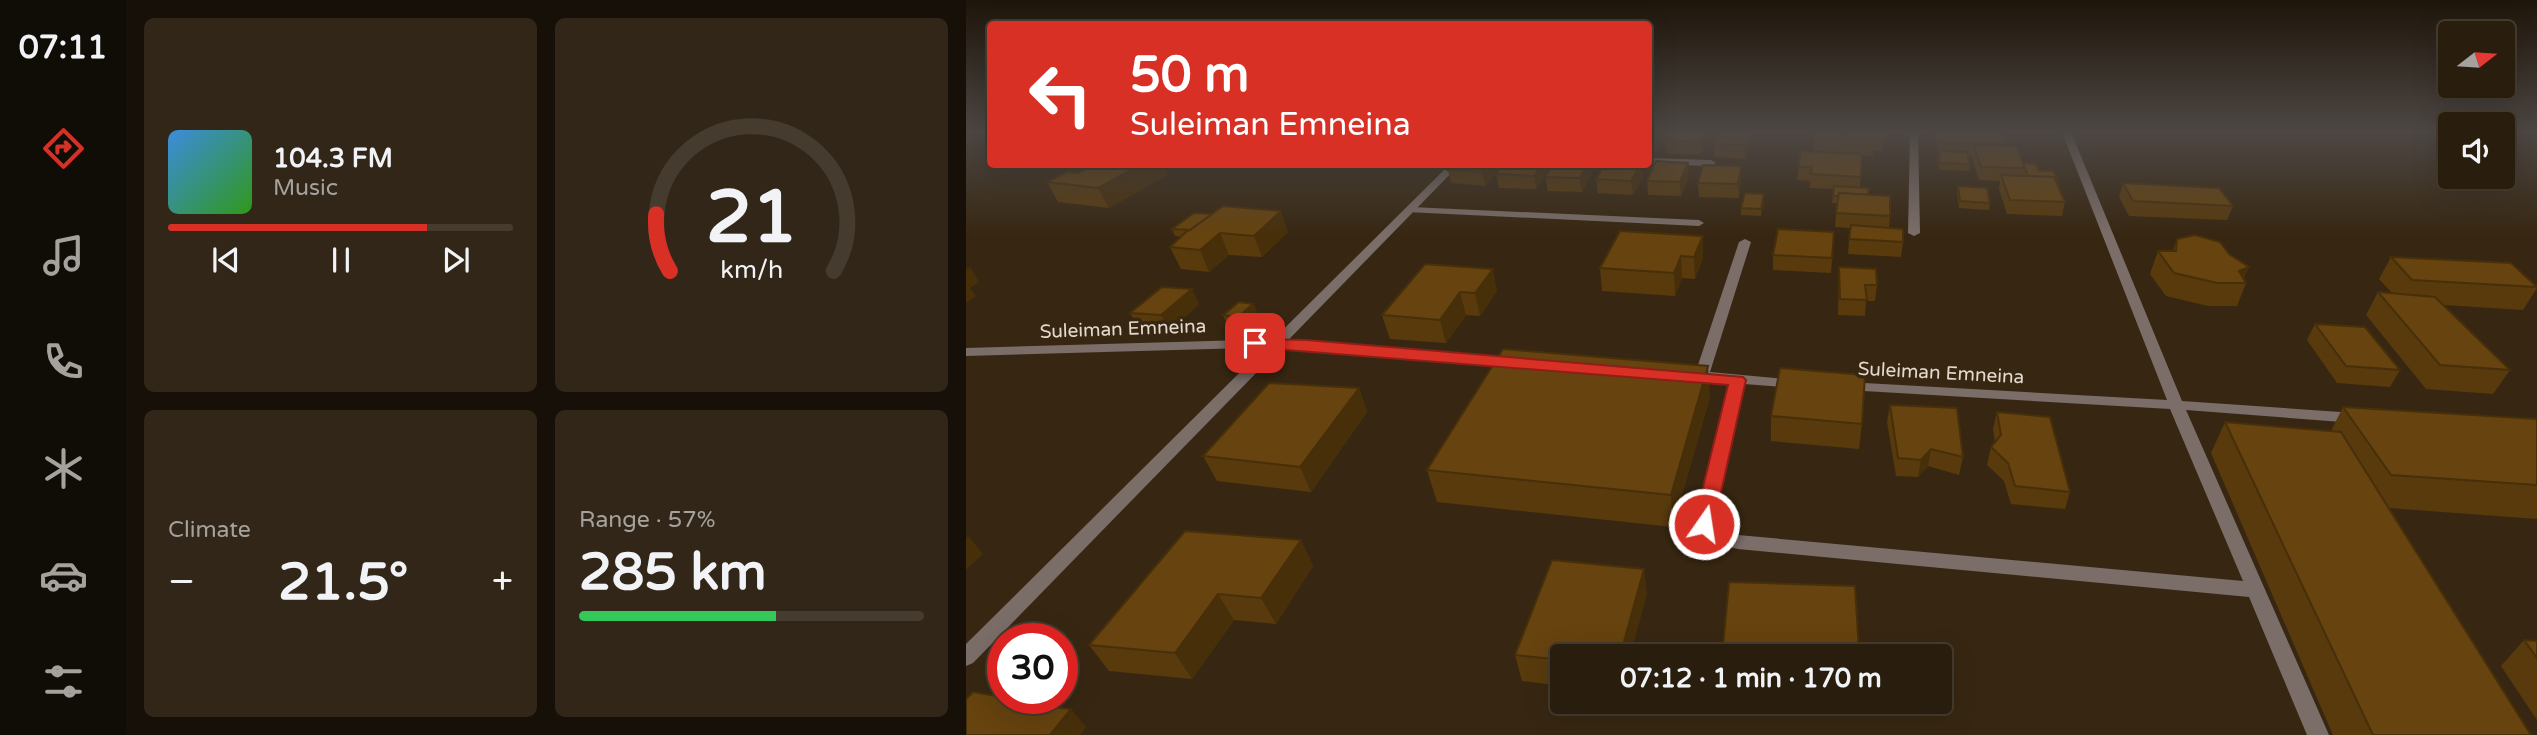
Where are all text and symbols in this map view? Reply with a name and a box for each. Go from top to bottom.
north arrow [2438,21,2515,98]
map controls [2438,21,2515,189]
text: 07:11 [19,29,107,67]
text: 50 m [1130,46,1249,105]
icon: left [1015,49,1106,140]
text: Suleiman Emneina [1130,106,1411,144]
button: sound [2438,112,2515,189]
icon: directions [39,124,88,173]
text: 104.3 FM [273,143,393,174]
text: Music [273,174,338,202]
text: 21 [706,174,797,262]
icon: music [39,231,88,280]
icon: previous [207,241,245,279]
icon: pause [322,241,360,279]
icon: next [437,241,475,279]
text: km/h [720,255,783,285]
pin [1225,313,1285,373]
street label: Suleiman Emneina [1039,315,1207,343]
icon: arrive [1236,324,1274,362]
icon: phone [39,337,88,386]
street label: Suleiman Emneina [1857,358,2025,388]
icon: climate [39,444,88,493]
position arrow [1667,487,1741,561]
text: Range · 57% [579,506,715,534]
text: Climate [168,516,251,544]
text: 285 km [579,541,767,604]
icon: car [39,551,88,600]
text: 21.5° [278,551,408,614]
text: − [168,559,195,605]
text: + [492,559,513,605]
speed limit sign: 30 [987,623,1078,714]
icon: filters [39,657,88,706]
text: 07:12 · 1 min · 170 m [1620,663,1882,694]

